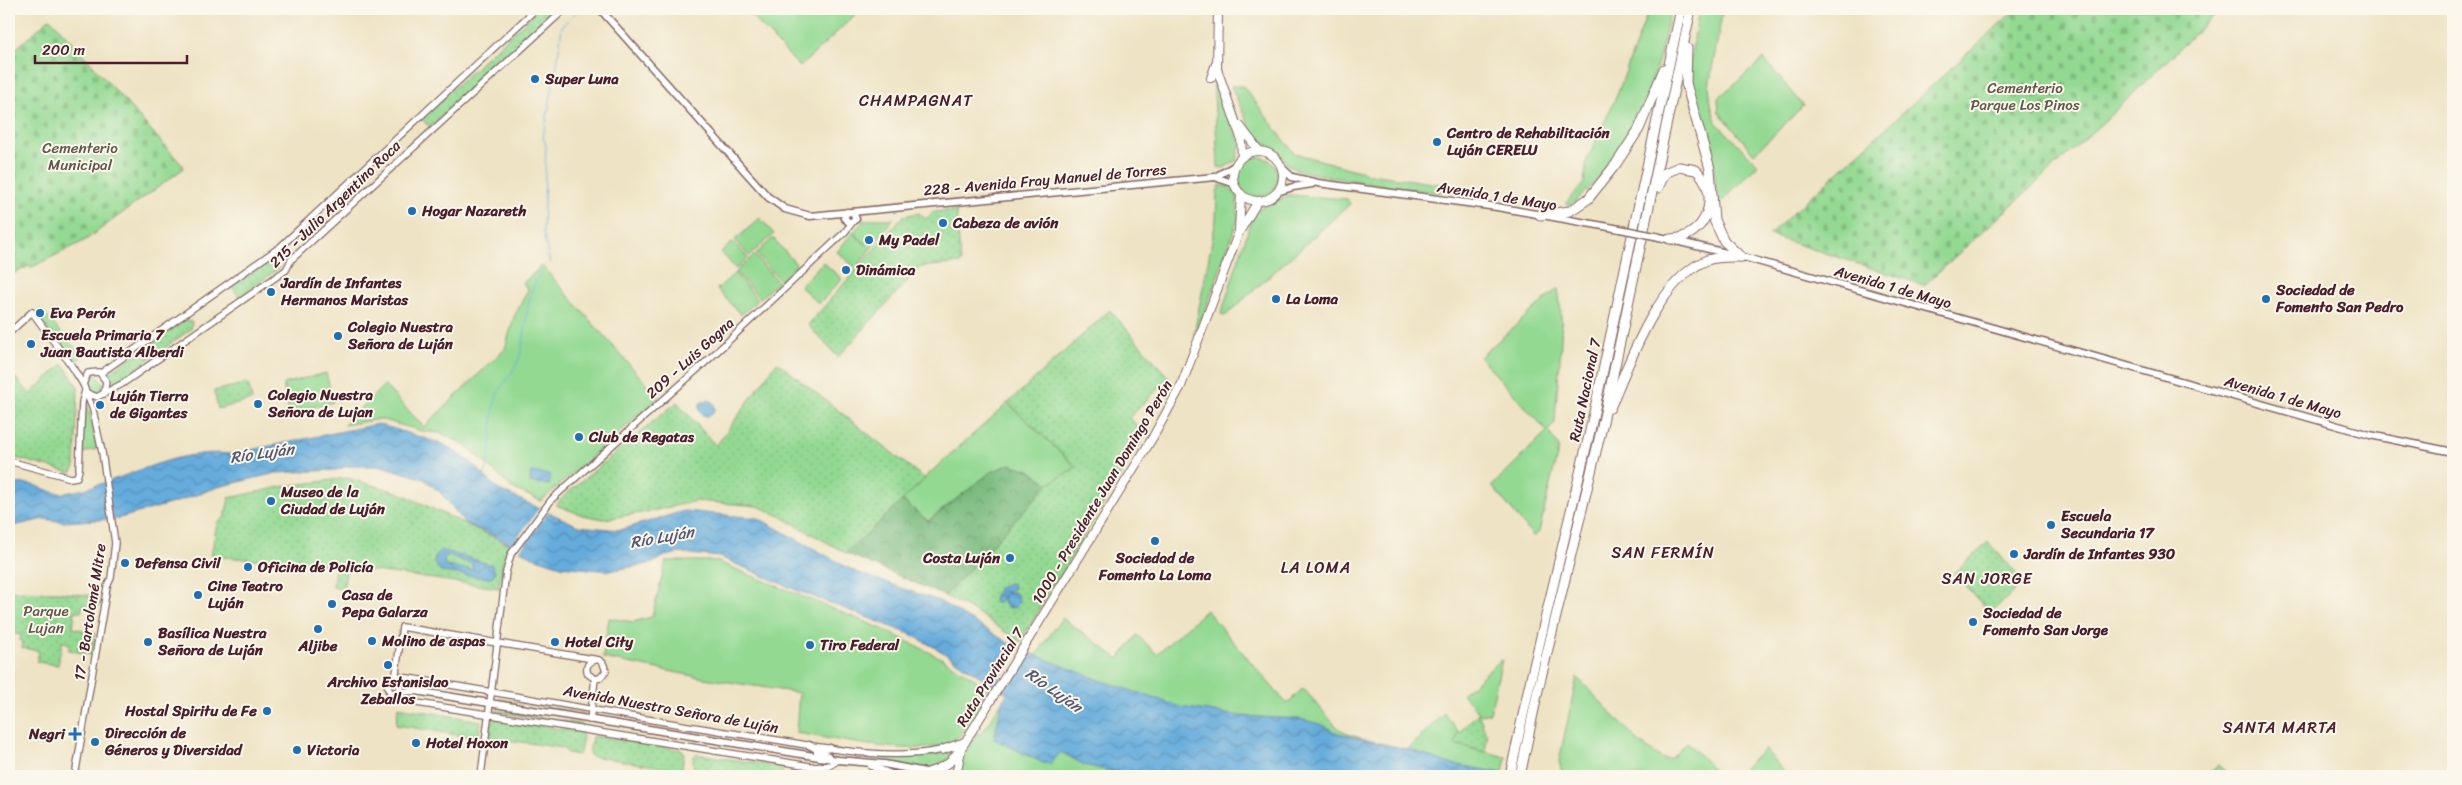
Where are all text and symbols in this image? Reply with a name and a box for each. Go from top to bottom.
scale bar [35,32,188,64]
text: 200 m [42,37,86,63]
place label: Super Luna [544,66,619,92]
marker: Super Luna [529,73,541,85]
park label: Cementerio Parque Los Pinos [1970,75,2080,118]
district label: CHAMPAGNAT [859,86,973,115]
place label: Centro de Rehabilitación Luján CERELU [1446,120,1611,163]
street label: 215 - Julio Argentino Roca [263,134,407,274]
park label: Cementerio Municipal [42,135,118,178]
marker: Centro de Rehabilitación Luján CERELU [1431,136,1443,148]
street label: 228 - Avenida Fray Manuel de Torres [922,156,1168,204]
street label: Avenida 1 de Mayo [1434,174,1559,218]
place label: Hogar Nazareth [421,198,527,224]
marker: Hogar Nazareth [406,205,418,217]
place label: Cabeza de avión [952,210,1059,236]
marker: Cabeza de avión [937,217,949,229]
place label: My Padel [878,227,940,253]
marker: My Padel [863,234,875,246]
place label: Dinámica [856,257,916,283]
street label: Avenida 1 de Mayo [1830,258,1955,316]
marker: Dinámica [840,264,852,276]
place label: Jardín de Infantes Hermanos Maristas [280,270,409,313]
place label: Sociedad de Fomento San Pedro [2275,277,2404,320]
marker: Jardín de Infantes Hermanos Maristas [265,286,277,298]
place label: La Loma [1286,286,1338,312]
marker: La Loma [1270,293,1282,305]
marker: Sociedad de Fomento San Pedro [2260,293,2272,305]
place label: Eva Perón [50,300,116,326]
marker: Eva Perón [34,307,46,319]
street label: 209 - Luis Gogna [640,311,741,405]
place label: Colegio Nuestra Señora de Luján [347,314,454,357]
place label: Escuela Primaria 7 Juan Bautista Alberdi [40,322,184,365]
marker: Colegio Nuestra Señora de Luján [332,330,344,342]
street label: Ruta Nacional 7 [1561,335,1609,444]
marker: Escuela Primaria 7 Juan Bautista Alberdi [25,338,37,350]
street label: Avenida 1 de Mayo [2220,368,2345,426]
street label: 1000 - Presidente Juan Domingo Perón [1025,375,1179,609]
place label: Colegio Nuestra Señora de Lujan [267,382,374,425]
place label: Luján Tierra de Gigantes [110,383,189,426]
marker: Colegio Nuestra Señora de Lujan [252,398,264,410]
marker: Luján Tierra de Gigantes [94,399,106,411]
place label: Club de Regatas [588,424,695,450]
marker: Club de Regatas [573,431,585,443]
water label: Río Luján [228,434,298,472]
place label: Museo de la Ciudad de Luján [280,479,386,522]
marker: Museo de la Ciudad de Luján [265,495,277,507]
place label: Escuela Secundaria 17 [2060,503,2155,546]
water label: Río Luján [628,517,698,557]
marker: Escuela Secundaria 17 [2045,519,2057,531]
marker: Sociedad de Fomento La Loma [1149,535,1161,547]
district label: SAN FERMÍN [1611,538,1715,567]
street label: 17 - Bartolomé Mitre [66,541,114,683]
place label: Jardín de Infantes 930 [2023,541,2176,567]
place label: Costa Luján [922,545,1001,571]
place label: Sociedad de Fomento La Loma [1098,545,1212,588]
marker: Jardín de Infantes 930 [2008,548,2020,560]
place label: Defensa Civil [135,550,221,576]
marker: Costa Luján [1004,552,1016,564]
district label: LA LOMA [1281,553,1351,582]
place label: Oficina de Policía [257,554,374,580]
marker: Defensa Civil [119,557,131,569]
marker: Oficina de Policía [242,561,254,573]
district label: SAN JORGE [1941,564,2033,593]
place label: Cine Teatro Luján [207,573,283,616]
place label: Casa de Pepa Galarza [341,582,428,625]
marker: Cine Teatro Luján [192,589,204,601]
park label: Parque Lujan [23,598,69,641]
marker: Casa de Pepa Galarza [326,598,338,610]
place label: Sociedad de Fomento San Jorge [1982,600,2109,643]
marker: Sociedad de Fomento San Jorge [1967,616,1979,628]
place label: Basílica Nuestra Señora de Luján [157,620,267,663]
street label: Ruta Provincial 7 [949,621,1032,732]
marker: Aljibe [312,623,324,635]
place label: Molino de aspas [381,628,486,654]
place label: Hotel City [564,629,634,655]
place label: Tiro Federal [820,632,900,658]
place label: Aljibe [298,633,338,659]
marker: Molino de aspas [366,635,378,647]
marker: Basílica Nuestra Señora de Luján [142,636,154,648]
marker: Hotel City [549,636,561,648]
marker: Tiro Federal [804,639,816,651]
marker: Archivo Estanislao Zeballos [382,659,394,671]
water label: Río Luján [1019,660,1091,722]
place label: Archivo Estanislao Zeballos [326,669,449,712]
street label: Avenida Nuestra Señora de Luján [560,677,781,741]
place label: Hostal Spiritu de Fe [124,698,257,724]
marker: Hostal Spiritu de Fe [261,705,273,717]
district label: SANTA MARTA [2222,713,2338,742]
place label: Dirección de Géneros y Diversidad [104,720,244,763]
place label: Negri [28,721,66,747]
marker: Negri [69,728,81,740]
place label: Hotel Hoxon [425,730,509,756]
marker: Dirección de Géneros y Diversidad [89,736,101,748]
place label: Victoria [307,737,360,763]
marker: Hotel Hoxon [410,737,422,749]
marker: Victoria [291,744,303,756]

